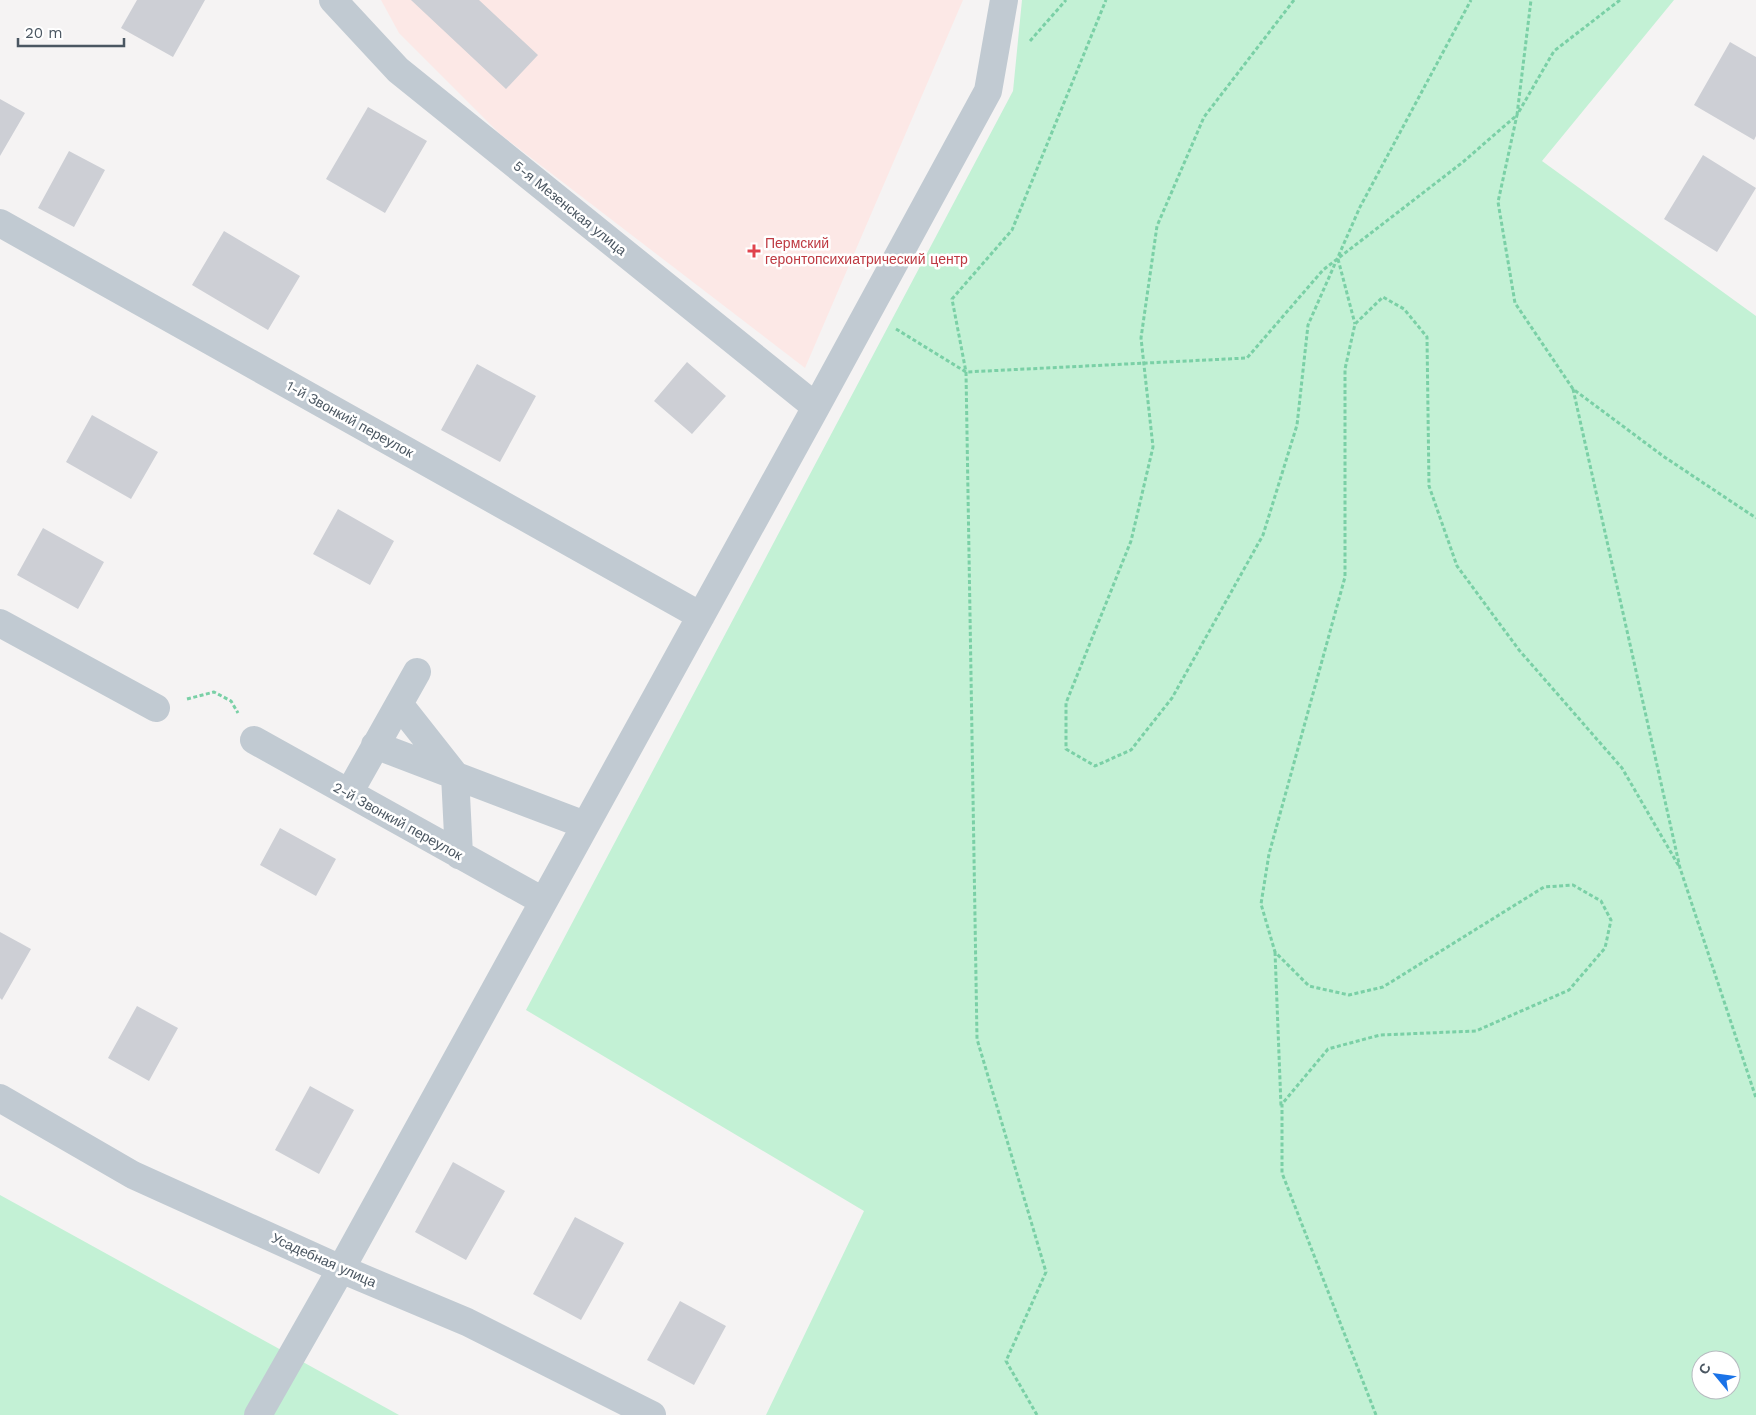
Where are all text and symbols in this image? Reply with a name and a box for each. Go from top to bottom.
scale bar [18,15,124,47]
text: 20 m [25,24,63,42]
street label: 5-я Мезенская улица [510,157,630,259]
place label: Пермский геронтопсихиатрический центр [765,235,968,267]
marker: Пермский геронтопсихиатрический центр [747,244,761,258]
street label: 1-й Звонкий переулок [284,377,417,461]
street label: 2-й Звонкий переулок [331,779,466,864]
street label: Усадебная улица [269,1230,379,1290]
north arrow [1691,1350,1741,1400]
text: С [1695,1360,1714,1377]

